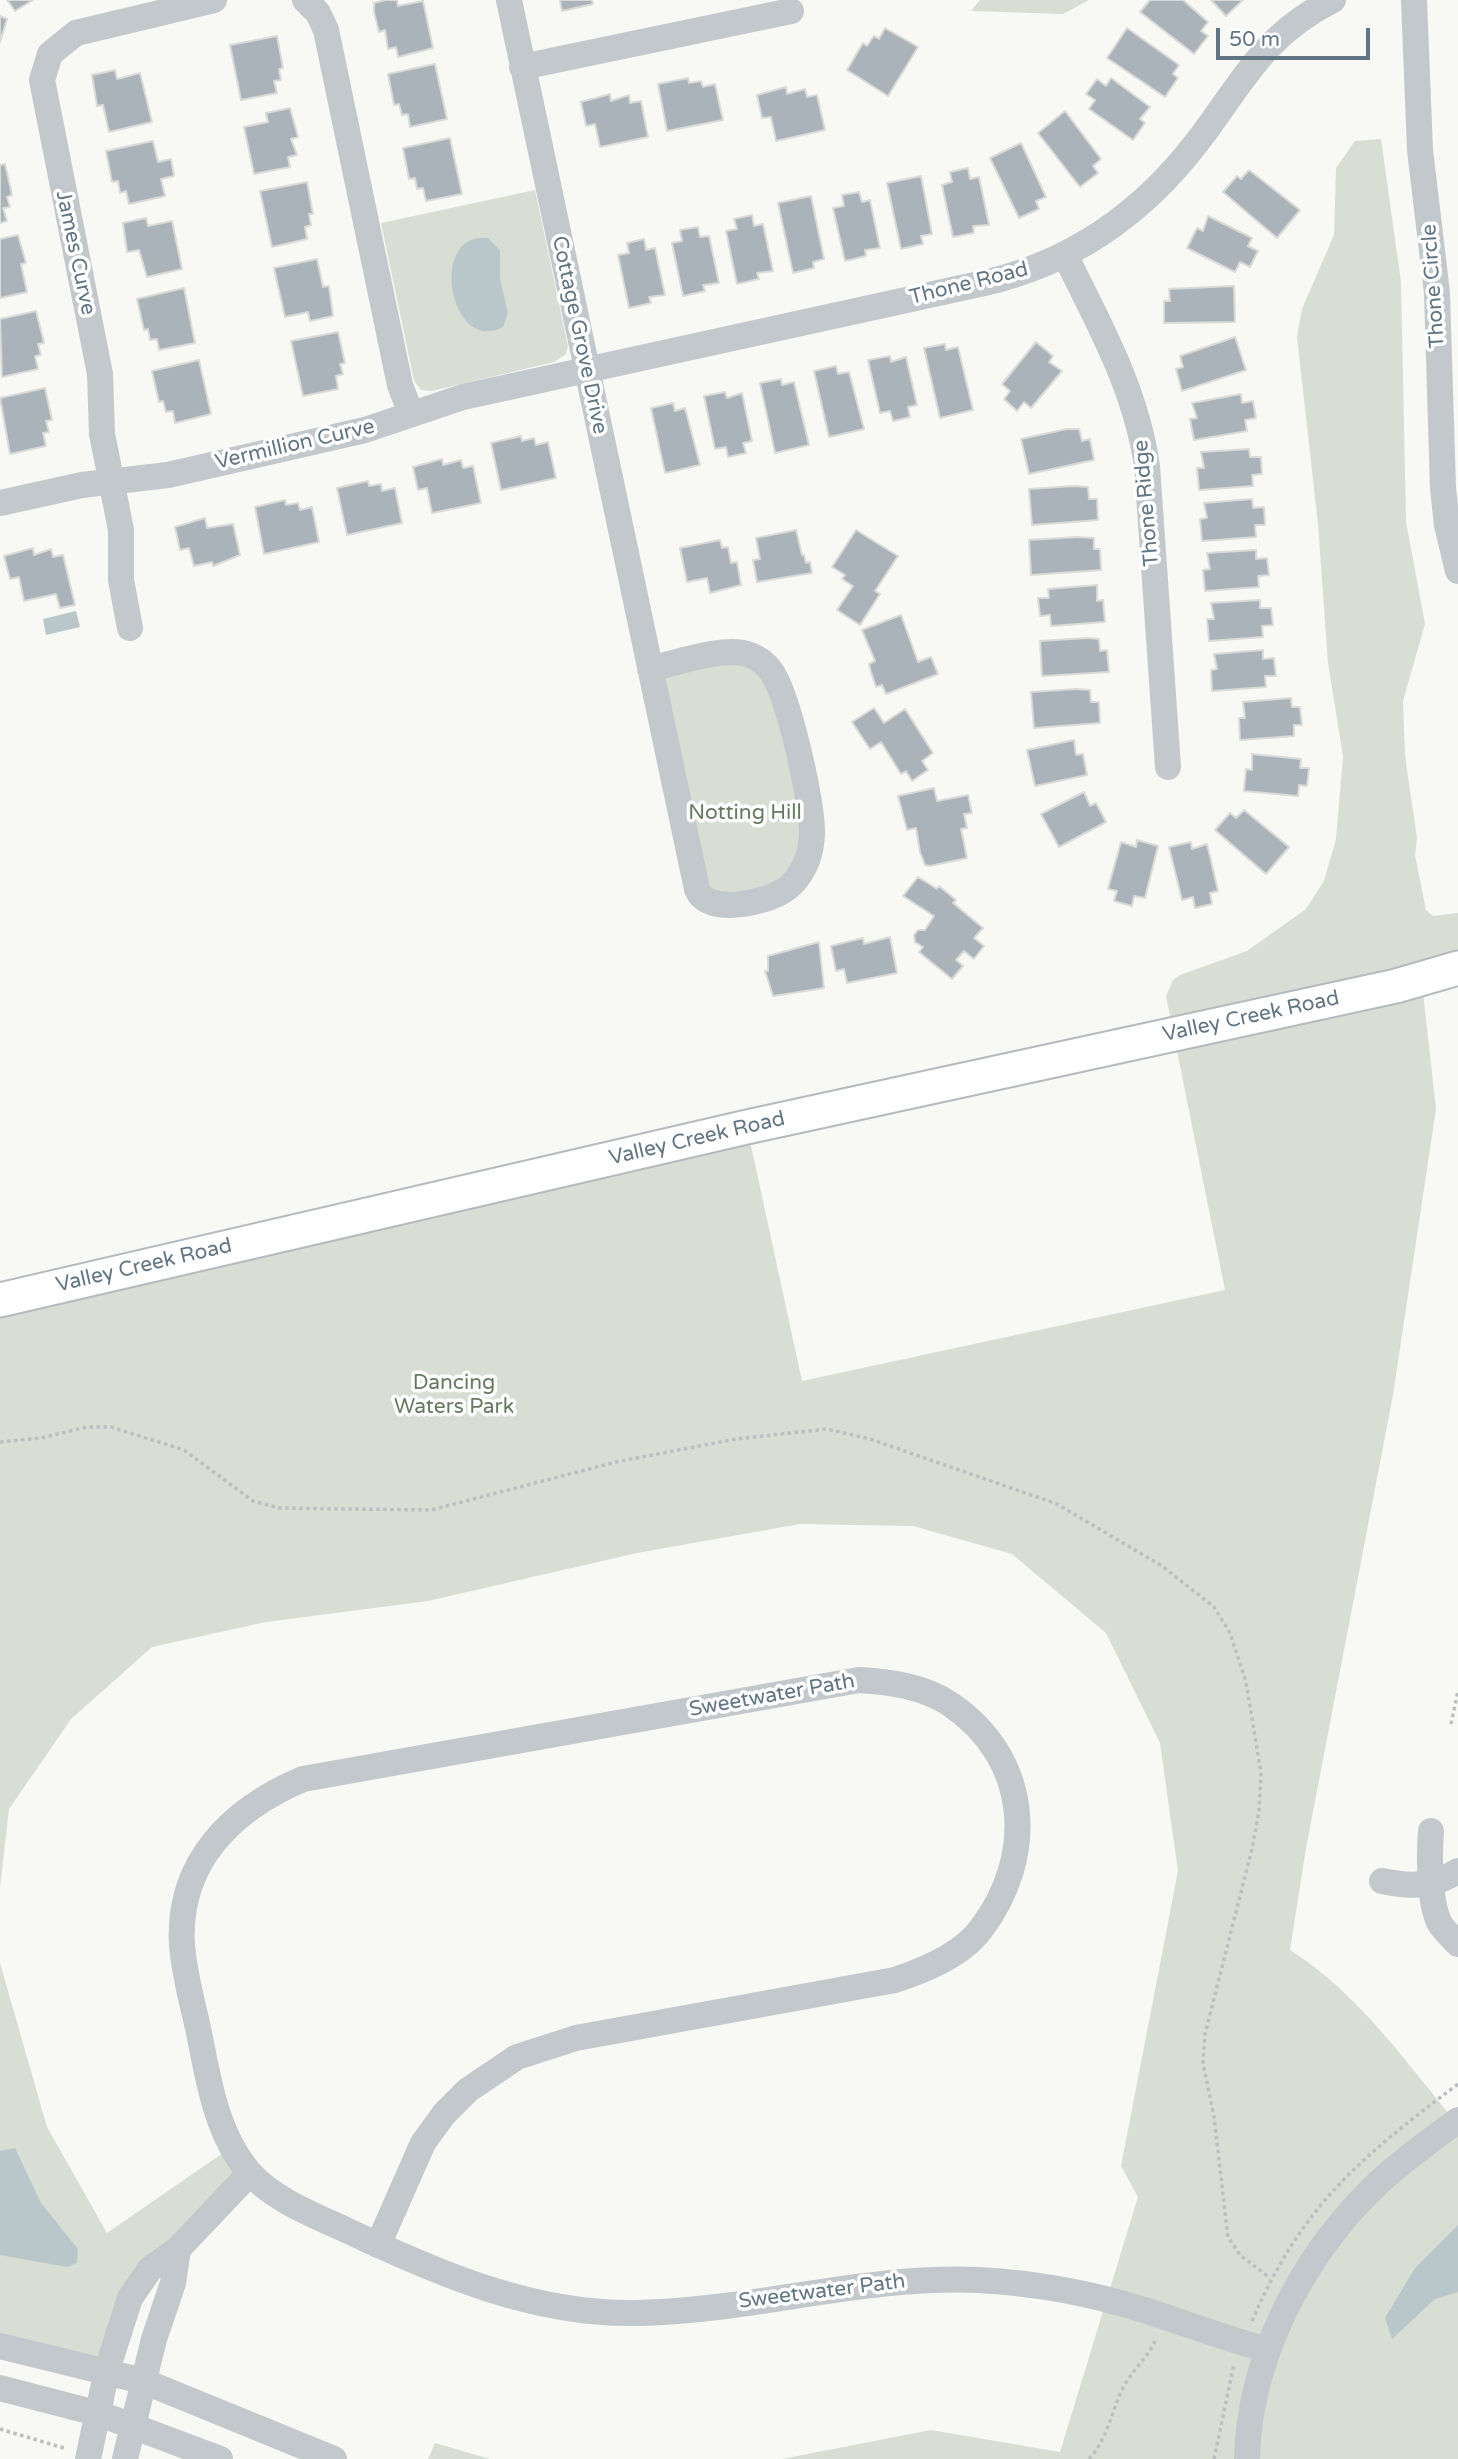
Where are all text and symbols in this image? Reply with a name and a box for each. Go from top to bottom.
scale bar [1220,14,1374,58]
text: 50 m [1229,27,1280,52]
street label: James Curve [50,189,100,317]
street label: Thone Circle [1417,223,1451,349]
street label: Cottage Grove Drive [546,234,612,436]
street label: Thone Road [907,257,1031,311]
street label: Vermillion Curve [213,414,377,476]
street label: Thone Ridge [1129,439,1165,567]
park label: Notting Hill [688,800,802,826]
street label: Valley Creek Road [1160,986,1342,1048]
street label: Valley Creek Road [607,1106,787,1172]
street label: Valley Creek Road [54,1233,234,1299]
park label: Dancing Waters Park [394,1370,514,1420]
street label: Sweetwater Path [687,1669,857,1723]
street label: Sweetwater Path [737,2269,907,2315]

